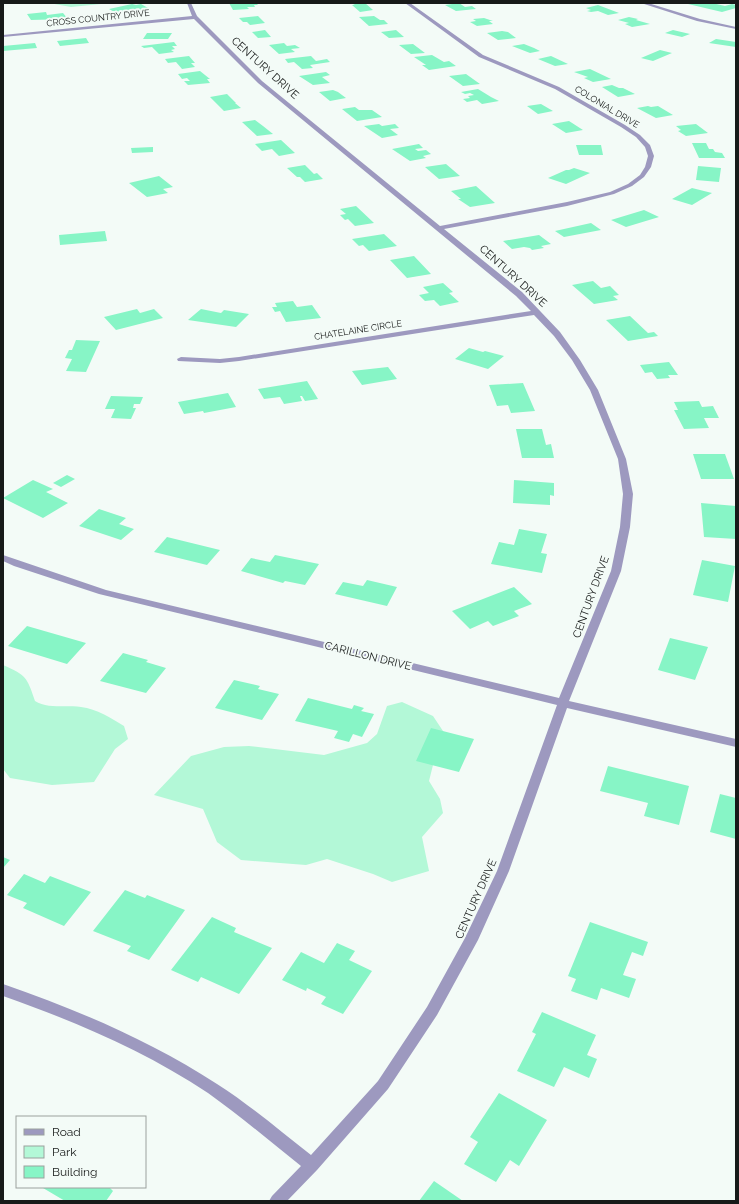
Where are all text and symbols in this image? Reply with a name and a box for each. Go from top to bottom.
street label: CROSS COUNTRY DRIVE [46,8,151,28]
street label: CENTURY DRIVE [229,34,302,102]
street label: COLONIAL DRIVE [573,84,641,130]
street label: CENTURY DRIVE [477,242,550,310]
street label: CHATELAINE CIRCLE [313,318,403,342]
street label: CENTURY DRIVE [570,554,612,640]
street label: CARILLON DRIVE [323,639,413,673]
street label: CENTURY DRIVE [453,857,500,941]
legend [16,1116,146,1188]
text: Road [52,1125,81,1139]
text: Park [52,1145,77,1159]
text: Building [52,1165,98,1179]

